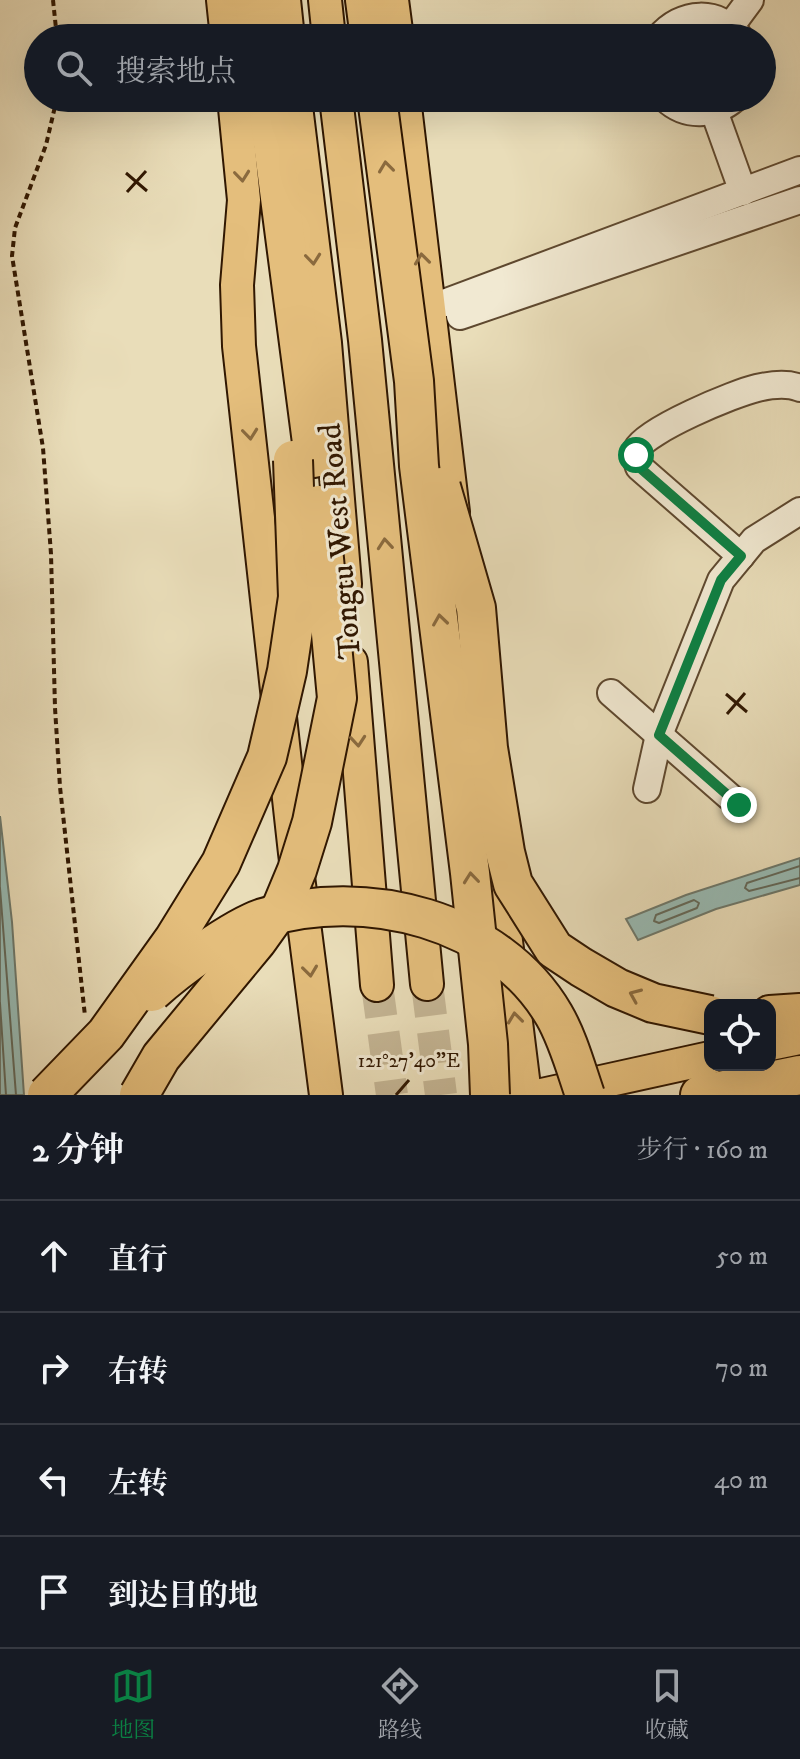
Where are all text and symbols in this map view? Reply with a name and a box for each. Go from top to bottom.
search box [24,24,776,112]
icon: search [52,46,96,90]
text: 搜索地点 [116,54,236,91]
one-way arrow [378,160,395,173]
one-way arrow [233,170,250,183]
one-way arrow [414,252,431,265]
one-way arrow [305,253,322,266]
street label: Tongtu West Road [311,422,371,660]
one-way arrow [241,428,258,441]
route start [618,437,654,473]
one-way arrow [377,537,394,550]
one-way arrow [432,613,449,627]
one-way arrow [349,735,366,748]
route end [721,787,757,823]
one-way arrow [462,871,479,884]
one-way arrow [301,964,318,978]
one-way arrow [629,989,643,1005]
map controls [704,999,776,1071]
button: locate [704,999,776,1071]
one-way arrow [507,1011,524,1024]
text: 121°27'40"E [358,1049,460,1074]
text: 2 分钟 [32,1130,124,1172]
text: 步行 · 160 m [637,1134,768,1167]
icon: ahead [32,1234,76,1278]
text: 50 m [716,1240,768,1273]
text: 直行 [108,1242,168,1279]
icon: right [32,1346,76,1390]
text: 70 m [715,1352,768,1385]
text: 右转 [108,1354,168,1391]
icon: left [32,1458,76,1502]
text: 40 m [714,1464,768,1497]
text: 左转 [108,1466,168,1503]
icon: arrive [32,1570,76,1614]
text: 到达目的地 [108,1578,258,1615]
tab: 地图 [111,1664,155,1744]
tab: 路线 [378,1664,422,1744]
tab: 收藏 [645,1664,689,1744]

